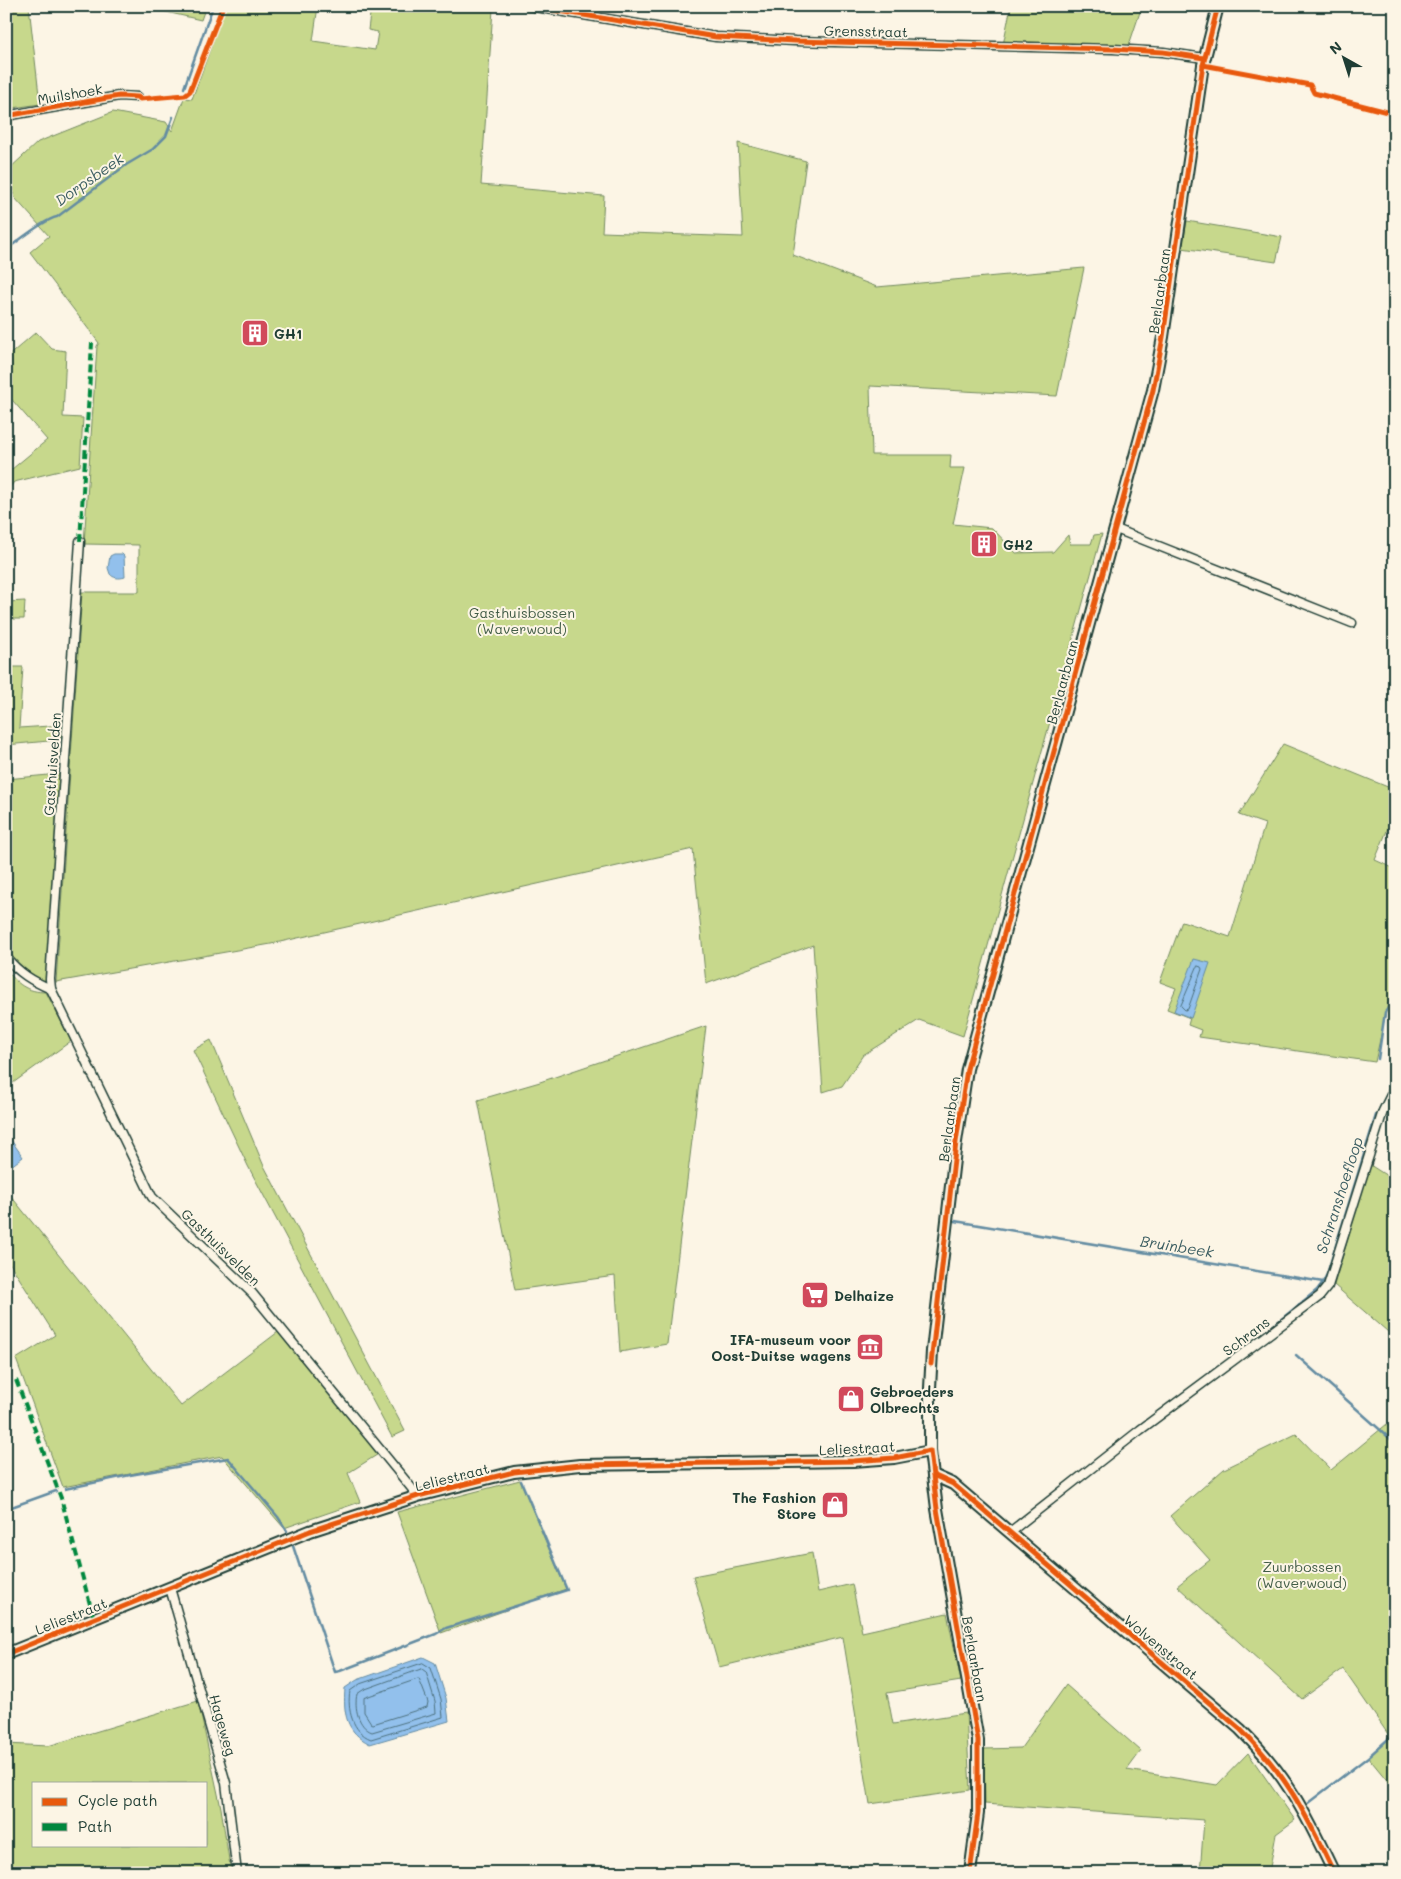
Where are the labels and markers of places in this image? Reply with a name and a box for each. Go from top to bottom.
building icon: GH1 [240,318,270,348]
place label: GH1 [274,324,302,343]
building icon: GH2 [969,529,999,559]
place label: GH2 [1003,535,1033,554]
supermarket icon: Delhaize [800,1280,830,1310]
place label: Delhaize [834,1286,894,1305]
place label: IFA-museum voor Oost-Duitse wagens [711,1330,851,1365]
museum icon: IFA-museum voor Oost-Duitse wagens [855,1332,885,1362]
place label: Gebroeders Olbrechts [870,1382,954,1417]
shop icon: Gebroeders Olbrechts [836,1384,866,1414]
place label: The Fashion Store [732,1488,816,1523]
shop icon: The Fashion Store [820,1490,850,1520]

